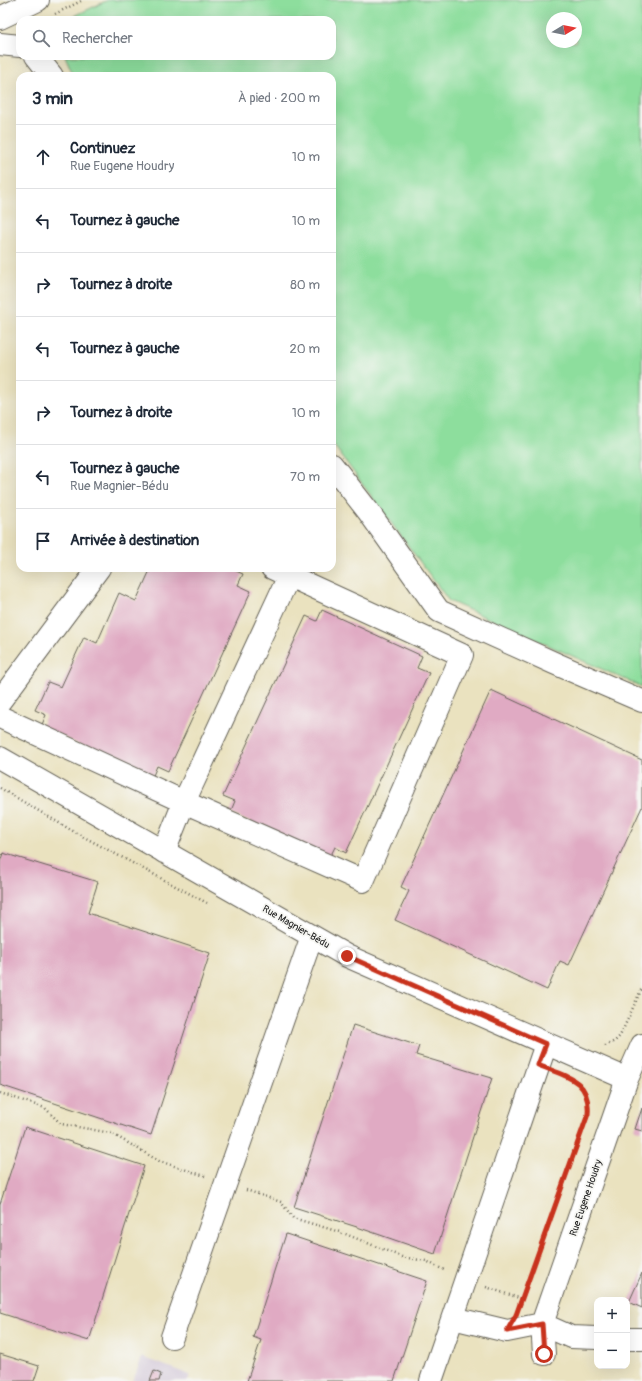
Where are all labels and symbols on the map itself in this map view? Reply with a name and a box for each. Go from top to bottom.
north arrow [546,12,582,48]
street label: Rue Magnier-Bédu [260,903,332,951]
route end [338,947,356,965]
street label: Rue Eugene Houdry [567,1157,605,1238]
route start [535,1345,553,1363]

